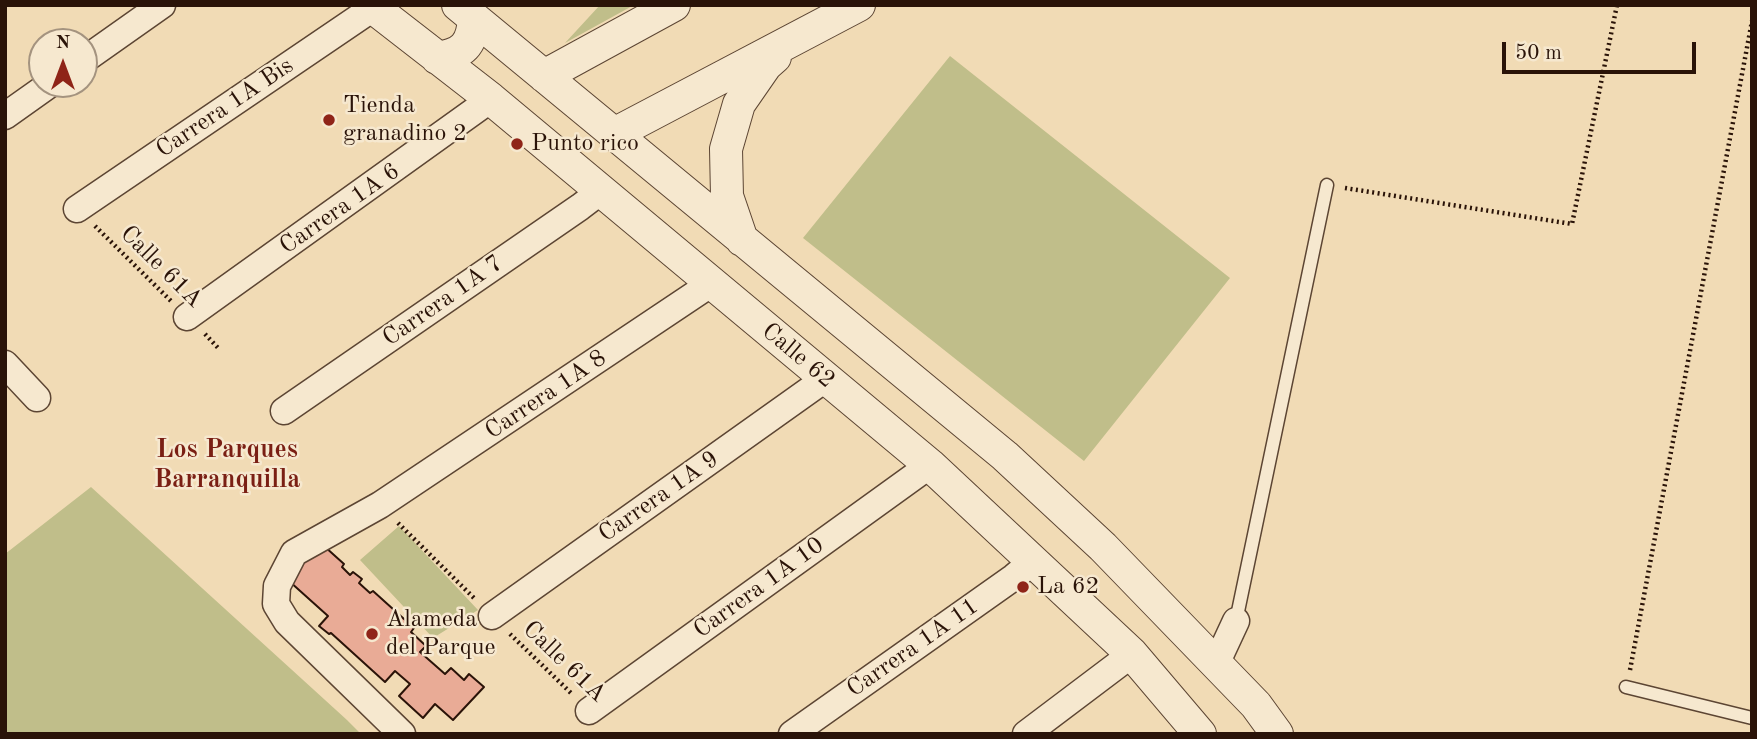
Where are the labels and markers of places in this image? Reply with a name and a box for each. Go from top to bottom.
place label: Tienda granadino 2 [343,92,467,148]
marker: Tienda granadino 2 [321,112,337,128]
place label: Punto rico [531,130,639,158]
marker: Punto rico [509,136,525,152]
place label: La 62 [1037,573,1099,601]
marker: La 62 [1015,579,1031,595]
place label: Alameda del Parque [386,606,496,662]
marker: Alameda del Parque [364,626,380,642]

